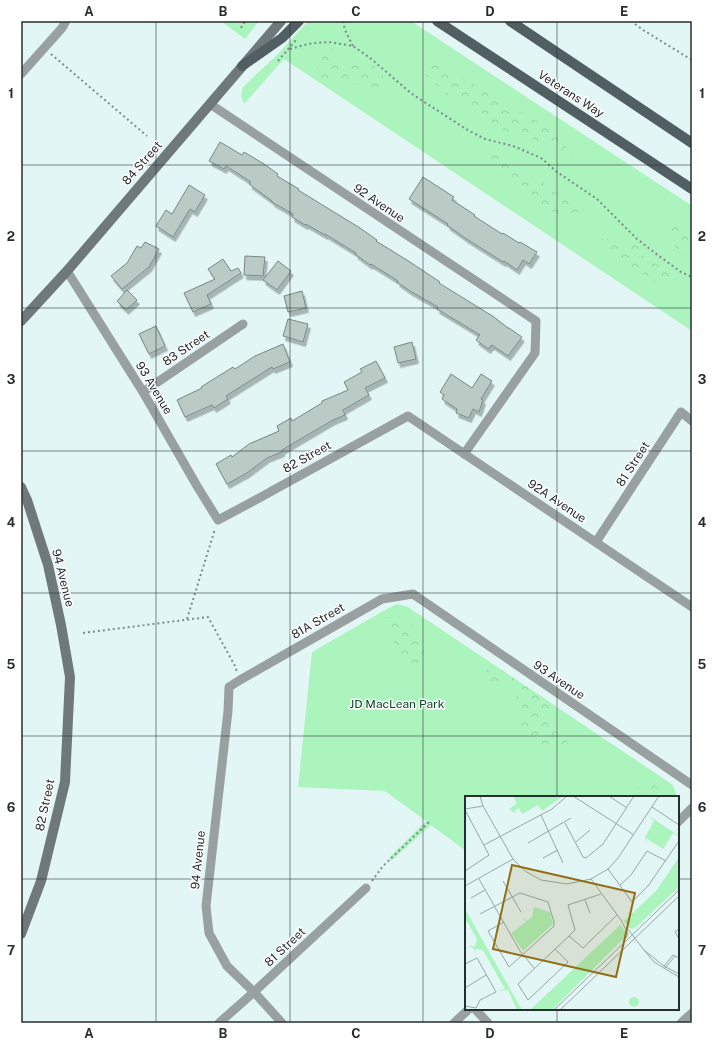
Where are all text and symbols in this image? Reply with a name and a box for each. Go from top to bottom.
text: A [84,4,94,19]
text: B [219,4,228,19]
text: C [351,4,361,19]
text: D [485,4,495,19]
text: E [620,4,628,19]
street label: Veterans Way [535,67,607,121]
text: 1 [8,86,14,101]
text: 1 [699,86,705,101]
street label: 84 Street [119,138,165,188]
street label: 92 Avenue [351,181,407,225]
text: 2 [7,229,15,244]
text: 2 [698,229,706,244]
street label: 83 Street [160,327,212,369]
street label: 93 Avenue [133,359,175,417]
text: 3 [7,372,16,387]
text: 3 [698,372,707,387]
street label: 82 Street [280,438,334,476]
street label: 81 Street [613,439,653,489]
street label: 92A Avenue [525,476,589,526]
text: 4 [7,515,16,530]
text: 4 [698,515,707,530]
street label: 94 Avenue [49,548,77,609]
street label: 81A Street [289,600,347,642]
text: 5 [7,657,16,672]
text: 5 [698,657,707,672]
street label: 93 Avenue [531,658,588,702]
park label: JD MacLean Park [349,697,445,711]
street label: 82 Street [33,777,57,832]
inset map [465,796,679,1010]
text: 6 [7,800,16,815]
text: 6 [698,800,707,815]
street label: 94 Avenue [188,830,208,890]
street label: 81 Street [262,924,309,969]
text: 7 [7,943,15,958]
text: 7 [698,943,706,958]
text: A [84,1026,94,1041]
text: B [219,1026,228,1041]
text: C [351,1026,361,1041]
text: D [485,1026,495,1041]
text: E [620,1026,628,1041]

